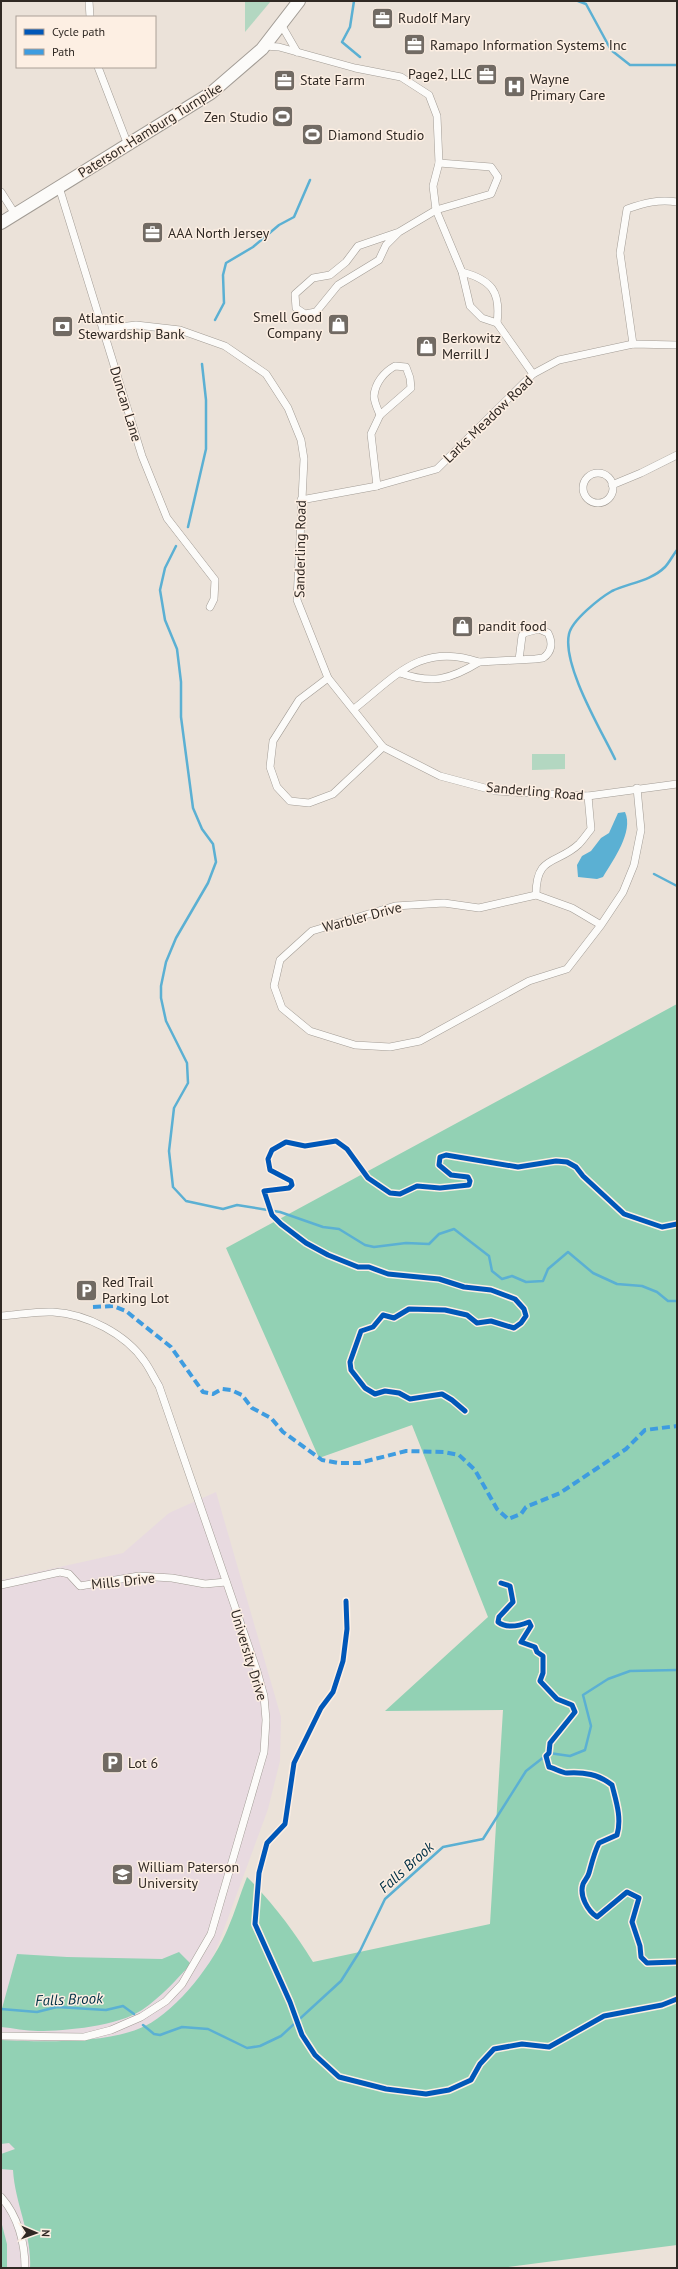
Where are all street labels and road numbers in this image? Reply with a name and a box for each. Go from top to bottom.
street label: Paterson-Hamburg Turnpike [75,78,225,182]
street label: Duncan Lane [106,364,146,444]
street label: Larks Meadow Road [439,371,537,467]
street label: Sanderling Road [290,500,310,598]
street label: Sanderling Road [485,778,585,804]
street label: Warbler Drive [320,898,404,936]
street label: Mills Drive [90,1569,156,1593]
street label: University Drive [227,1607,271,1703]

